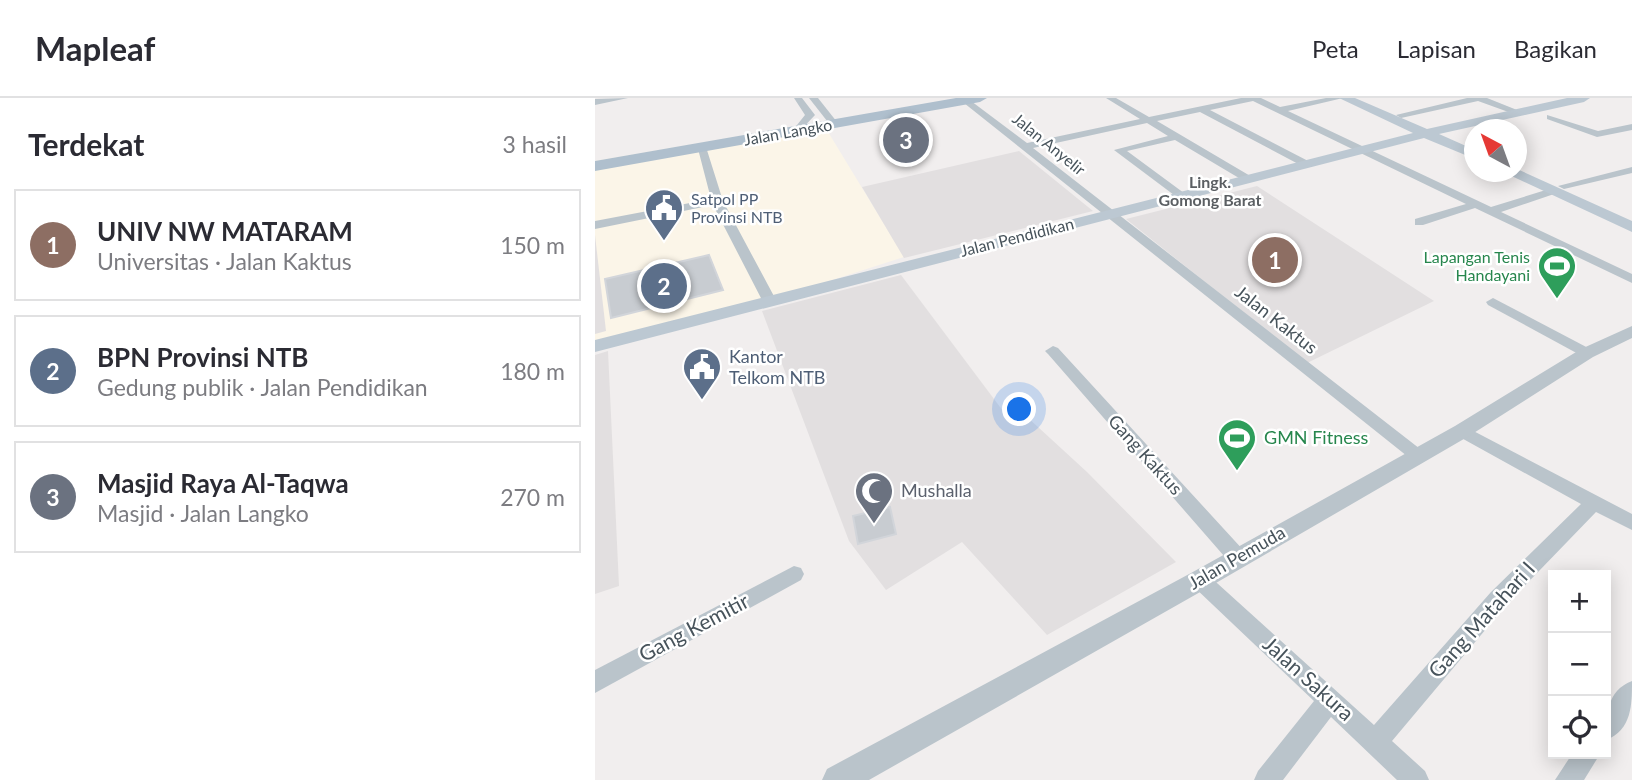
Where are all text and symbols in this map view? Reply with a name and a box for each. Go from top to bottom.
text: Mapleaf [35,28,155,68]
text: Peta [1312,34,1359,63]
text: Lapisan [1397,34,1476,63]
text: Bagikan [1514,34,1597,63]
street label: Jalan Anyelir [1009,109,1090,179]
street label: Jalan Langko [742,114,834,149]
pin: 3 [883,114,929,166]
north arrow [1464,119,1527,182]
text: Terdekat [28,126,144,162]
text: 3 hasil [503,130,567,158]
district label: Lingk. Gomong Barat [1158,172,1262,209]
public building icon: Satpol PP Provinsi NTB [643,187,685,242]
place label: Satpol PP Provinsi NTB [691,189,783,226]
street label: Jalan Pendidikan [958,213,1076,260]
text: UNIV NW MATARAM [97,215,353,247]
text: 1 [46,231,60,259]
text: 150 m [500,231,565,259]
pin: 1 [1252,234,1298,286]
sports icon: Lapangan Tenis Handayani [1536,245,1578,300]
text: Universitas · Jalan Kaktus [97,247,352,275]
place label: Lapangan Tenis Handayani [1424,247,1530,284]
pin: 2 [641,260,687,312]
street label: Jalan Kaktus [1231,280,1322,358]
text: BPN Provinsi NTB [97,341,308,373]
place label: Kantor Telkom NTB [729,345,825,388]
public building icon: Kantor Telkom NTB [681,346,723,401]
text: 2 [46,357,60,385]
text: 180 m [500,357,565,385]
text: Gedung publik · Jalan Pendidikan [97,373,428,401]
your location [1002,392,1036,426]
street label: Gang Kaktus [1104,410,1188,499]
sports icon: GMN Fitness [1216,417,1258,472]
place label: GMN Fitness [1264,426,1368,448]
text: Masjid Raya Al-Taqwa [97,467,349,499]
mosque icon: Mushalla [853,470,895,525]
place label: Mushalla [901,479,972,501]
text: 3 [46,483,60,511]
text: 270 m [500,483,565,511]
text: Masjid · Jalan Langko [97,499,309,527]
street label: Jalan Pemuda [1184,521,1289,594]
street label: Gang Matahari I [1422,556,1539,682]
map controls [1548,570,1611,759]
button: + [1548,570,1611,633]
street label: Gang Kemitir [634,587,753,666]
street label: Jalan Sakura [1259,631,1359,725]
button: − [1548,633,1611,696]
button: locate [1548,696,1611,759]

